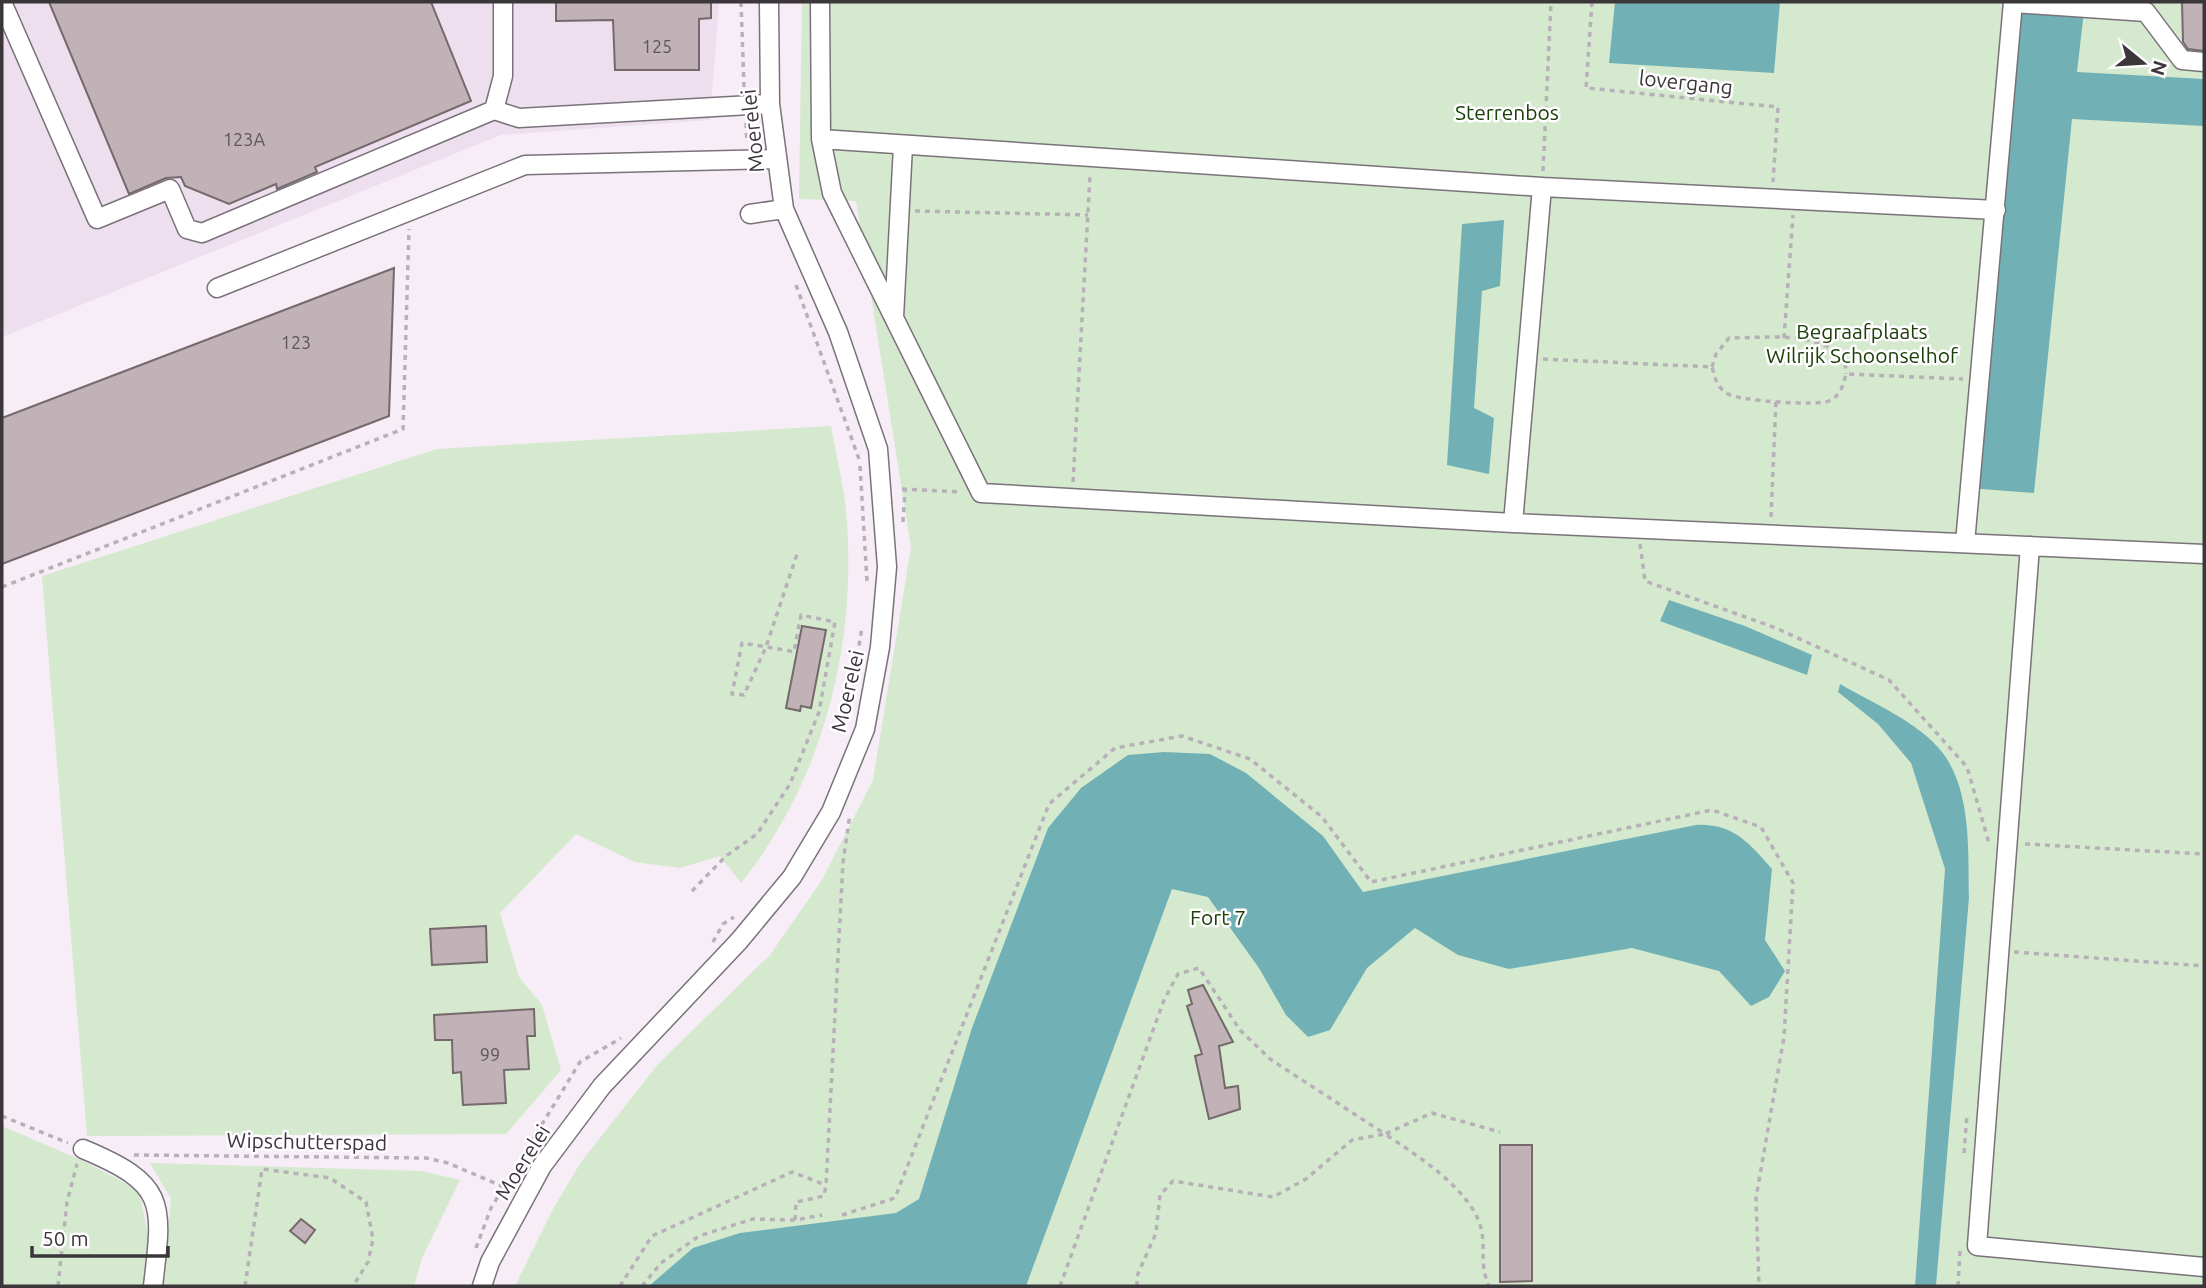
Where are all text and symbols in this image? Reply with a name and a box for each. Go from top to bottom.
north arrow [2108,28,2178,98]
house number: 125 [642,36,672,56]
text: N [2147,58,2172,78]
street label: lovergang [1638,65,1734,99]
street label: Moerelei [736,88,768,174]
park label: Sterrenbos [1455,100,1559,124]
house number: 123A [223,129,265,149]
park label: Begraafplaats Wilrijk Schoonselhof [1766,319,1959,367]
house number: 123 [281,332,311,352]
street label: Moerelei [826,647,868,735]
park label: Fort 7 [1190,905,1246,929]
house number: 99 [480,1044,500,1064]
street label: Moerelei [490,1120,554,1204]
street label: Wipschutterspad [227,1128,387,1154]
scale bar [32,1214,168,1258]
text: 50 m [42,1226,89,1250]

